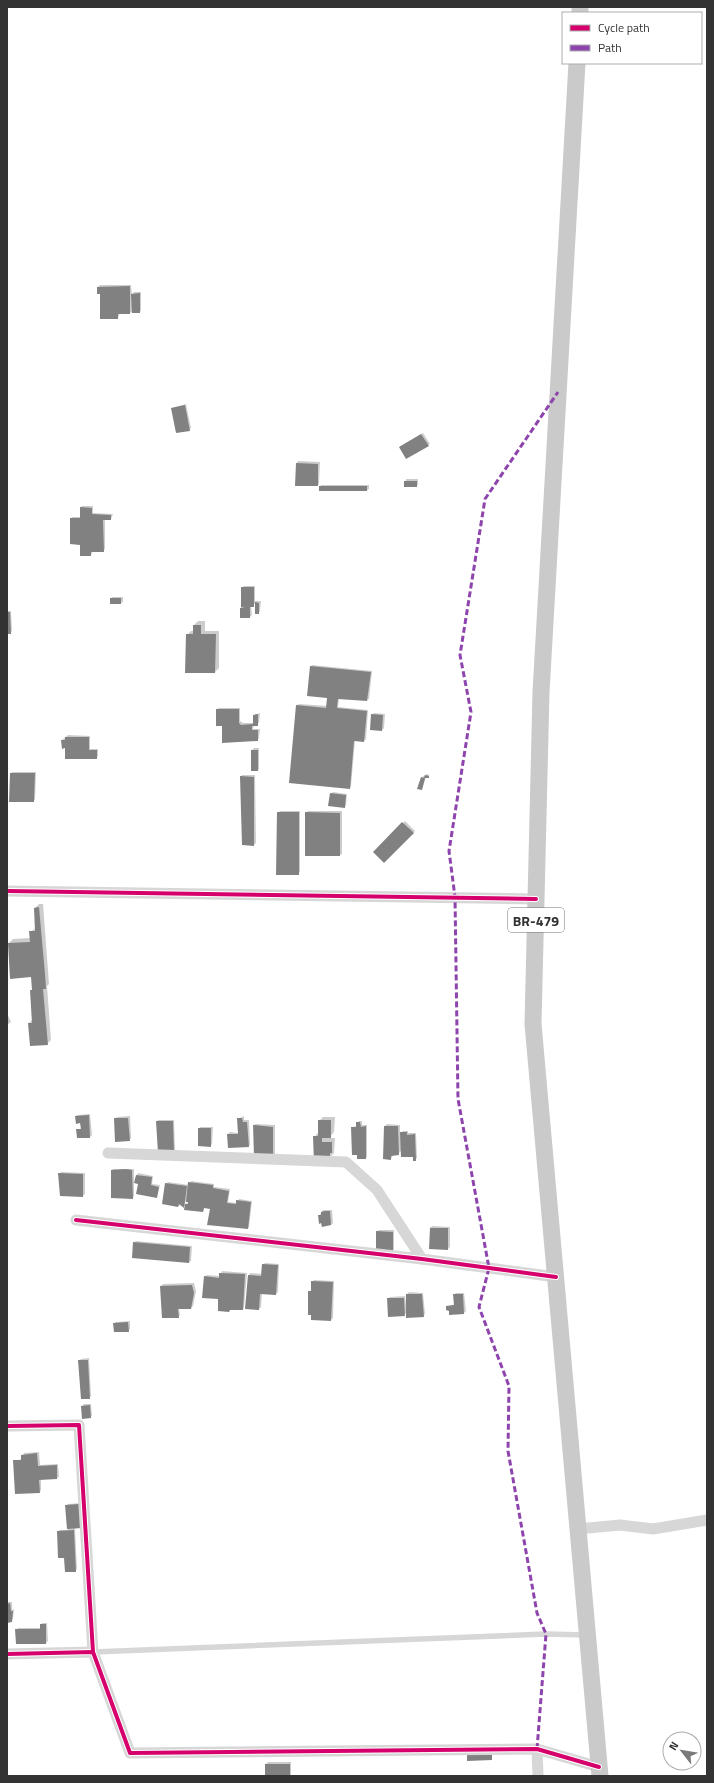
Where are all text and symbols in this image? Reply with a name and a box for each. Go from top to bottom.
legend [562,12,702,64]
text: Cycle path [598,18,650,37]
text: Path [598,38,622,57]
road number: BR-479 [508,908,564,932]
north arrow [662,1731,702,1771]
text: N [665,1738,682,1753]

